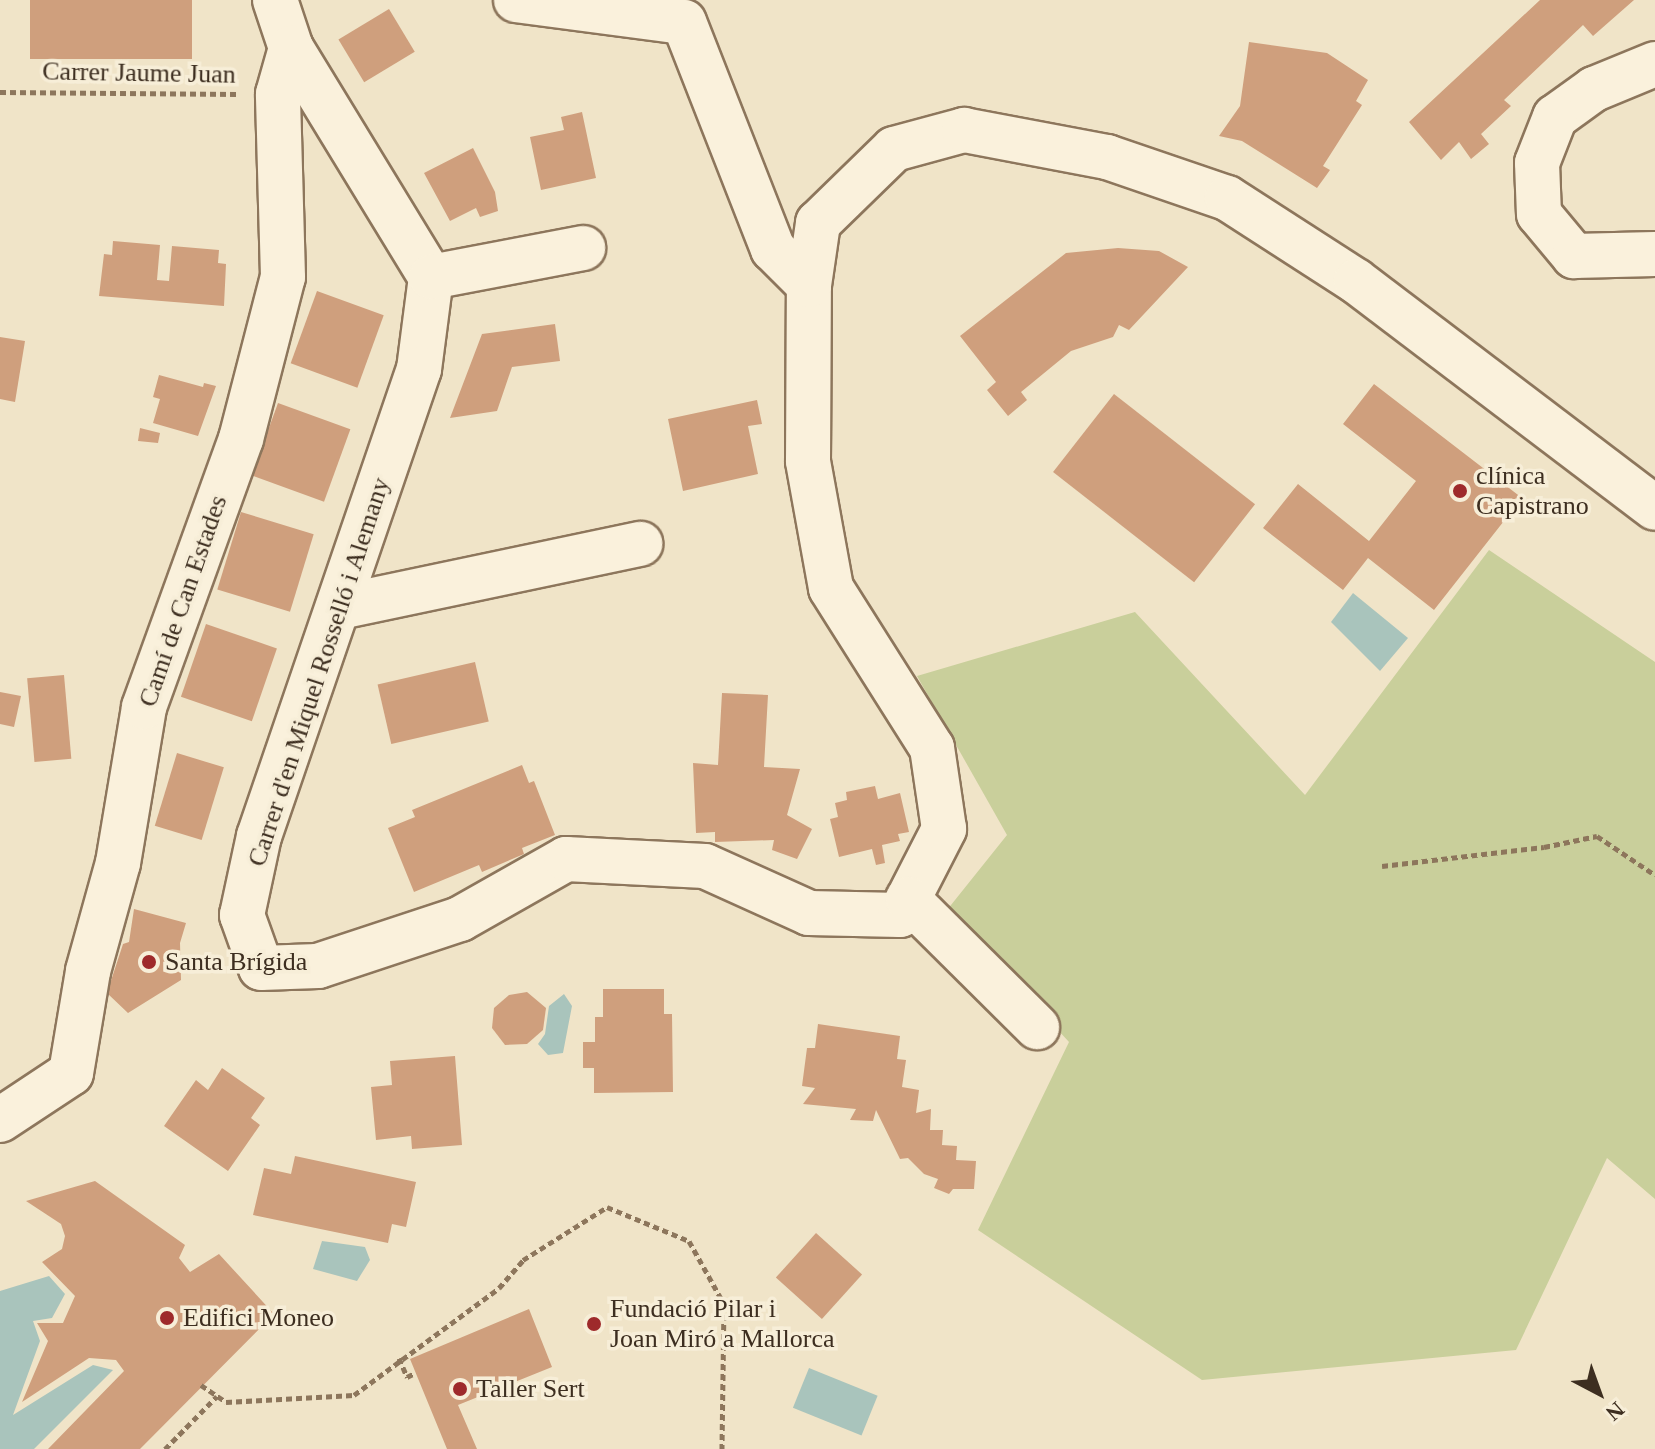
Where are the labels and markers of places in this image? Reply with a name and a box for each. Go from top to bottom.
place label: clínica Capistrano [1476,460,1589,522]
marker: clínica Capistrano [1451,482,1469,500]
place label: Santa Brígida [165,946,307,978]
marker: Santa Brígida [140,953,158,971]
place label: Fundació Pilar i Joan Miró a Mallorca [610,1293,835,1354]
place label: Edifici Moneo [183,1302,334,1334]
marker: Edifici Moneo [158,1309,176,1327]
marker: Fundació Pilar i Joan Miró a Mallorca [585,1315,603,1333]
place label: Taller Sert [476,1373,585,1405]
marker: Taller Sert [451,1380,469,1398]

